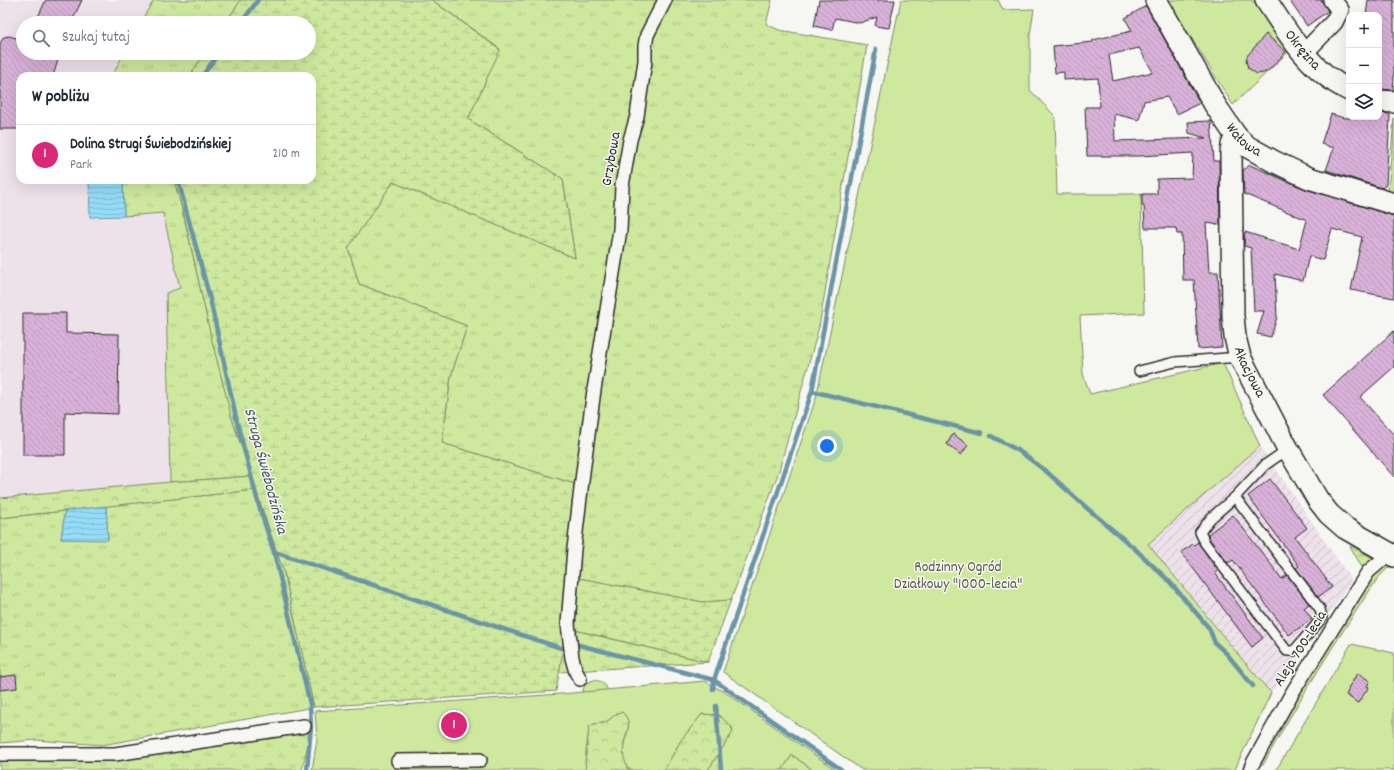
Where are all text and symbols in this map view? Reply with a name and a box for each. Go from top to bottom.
map controls [1346,12,1382,120]
button: + [1346,12,1382,48]
search box [16,16,316,60]
street label: Okrężna [1278,26,1326,76]
icon: search [30,27,52,49]
text: Szukaj tutaj [62,27,130,49]
button: − [1346,48,1382,84]
button: layers [1346,84,1382,120]
text: W pobliżu [32,86,89,110]
street label: Wałowa [1219,119,1266,164]
street label: Grzybowa [596,129,628,188]
text: Dolina Strugi Świebodzińskiej [70,134,232,156]
text: 1 [44,145,46,164]
text: 210 m [272,145,300,164]
text: Park [70,156,92,175]
street label: Akacjowa [1227,345,1271,403]
water label: Struga Świebodzińska [237,405,293,538]
your location [817,436,837,456]
park label: Rodzinny Ogród Działkowy "1000-lecia" [894,557,1022,596]
street label: Aleja 700-lecia [1269,606,1334,691]
pin: 1 [441,710,467,740]

